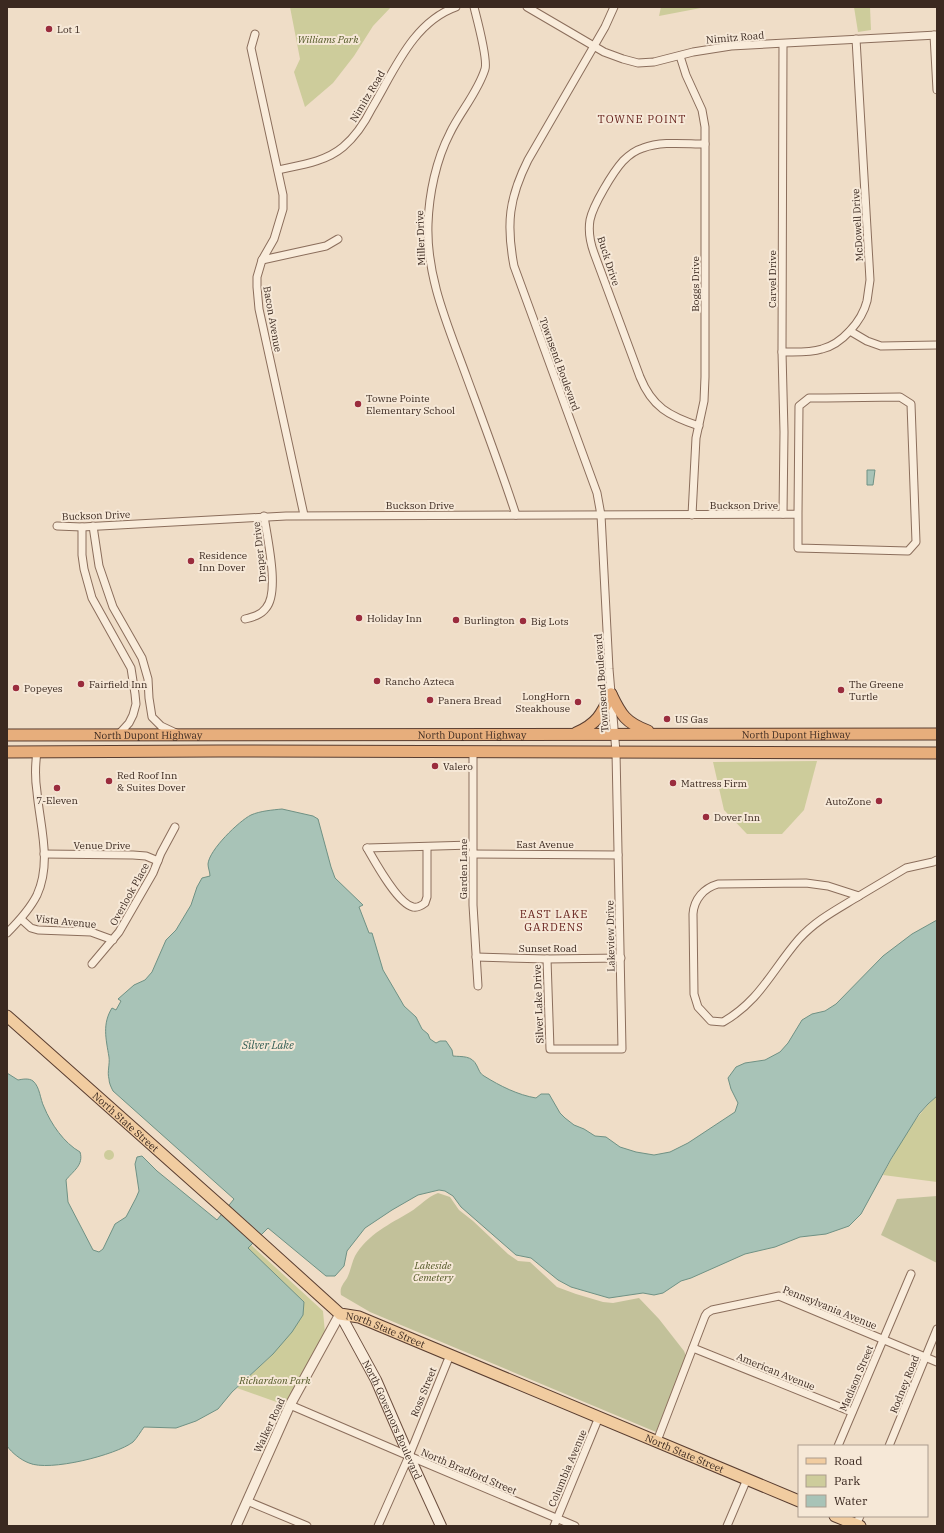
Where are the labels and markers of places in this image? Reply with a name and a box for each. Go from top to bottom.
place label: Lot 1 [57,23,80,36]
marker: Lot 1 [44,24,54,34]
place label: Towne Pointe Elementary School [366,392,455,417]
marker: Towne Pointe Elementary School [353,399,363,409]
place label: Residence Inn Dover [199,549,247,574]
marker: Residence Inn Dover [186,556,196,566]
place label: Holiday Inn [367,612,423,625]
marker: Holiday Inn [354,613,364,623]
place label: Burlington [464,614,515,627]
marker: Burlington [451,615,461,625]
place label: Big Lots [531,615,569,628]
marker: Big Lots [518,616,528,626]
place label: Rancho Azteca [385,675,455,688]
marker: Rancho Azteca [372,676,382,686]
place label: Fairfield Inn [89,678,148,691]
place label: The Greene Turtle [849,678,904,703]
marker: Fairfield Inn [76,679,86,689]
place label: Popeyes [24,682,63,695]
marker: Popeyes [11,683,21,693]
marker: The Greene Turtle [836,685,846,695]
place label: LongHorn Steakhouse [516,690,571,715]
place label: Panera Bread [438,694,502,707]
marker: Panera Bread [425,695,435,705]
marker: LongHorn Steakhouse [573,697,583,707]
place label: US Gas [675,713,708,726]
marker: US Gas [662,714,672,724]
place label: Valero [443,760,473,773]
marker: Valero [430,761,440,771]
place label: Red Roof Inn & Suites Dover [117,769,186,794]
marker: Red Roof Inn & Suites Dover [104,776,114,786]
place label: Mattress Firm [681,777,747,790]
marker: Mattress Firm [668,778,678,788]
marker: 7-Eleven [52,783,62,793]
place label: 7-Eleven [36,794,78,807]
place label: AutoZone [825,795,871,808]
marker: AutoZone [874,796,884,806]
place label: Dover Inn [714,811,761,824]
marker: Dover Inn [701,812,711,822]

